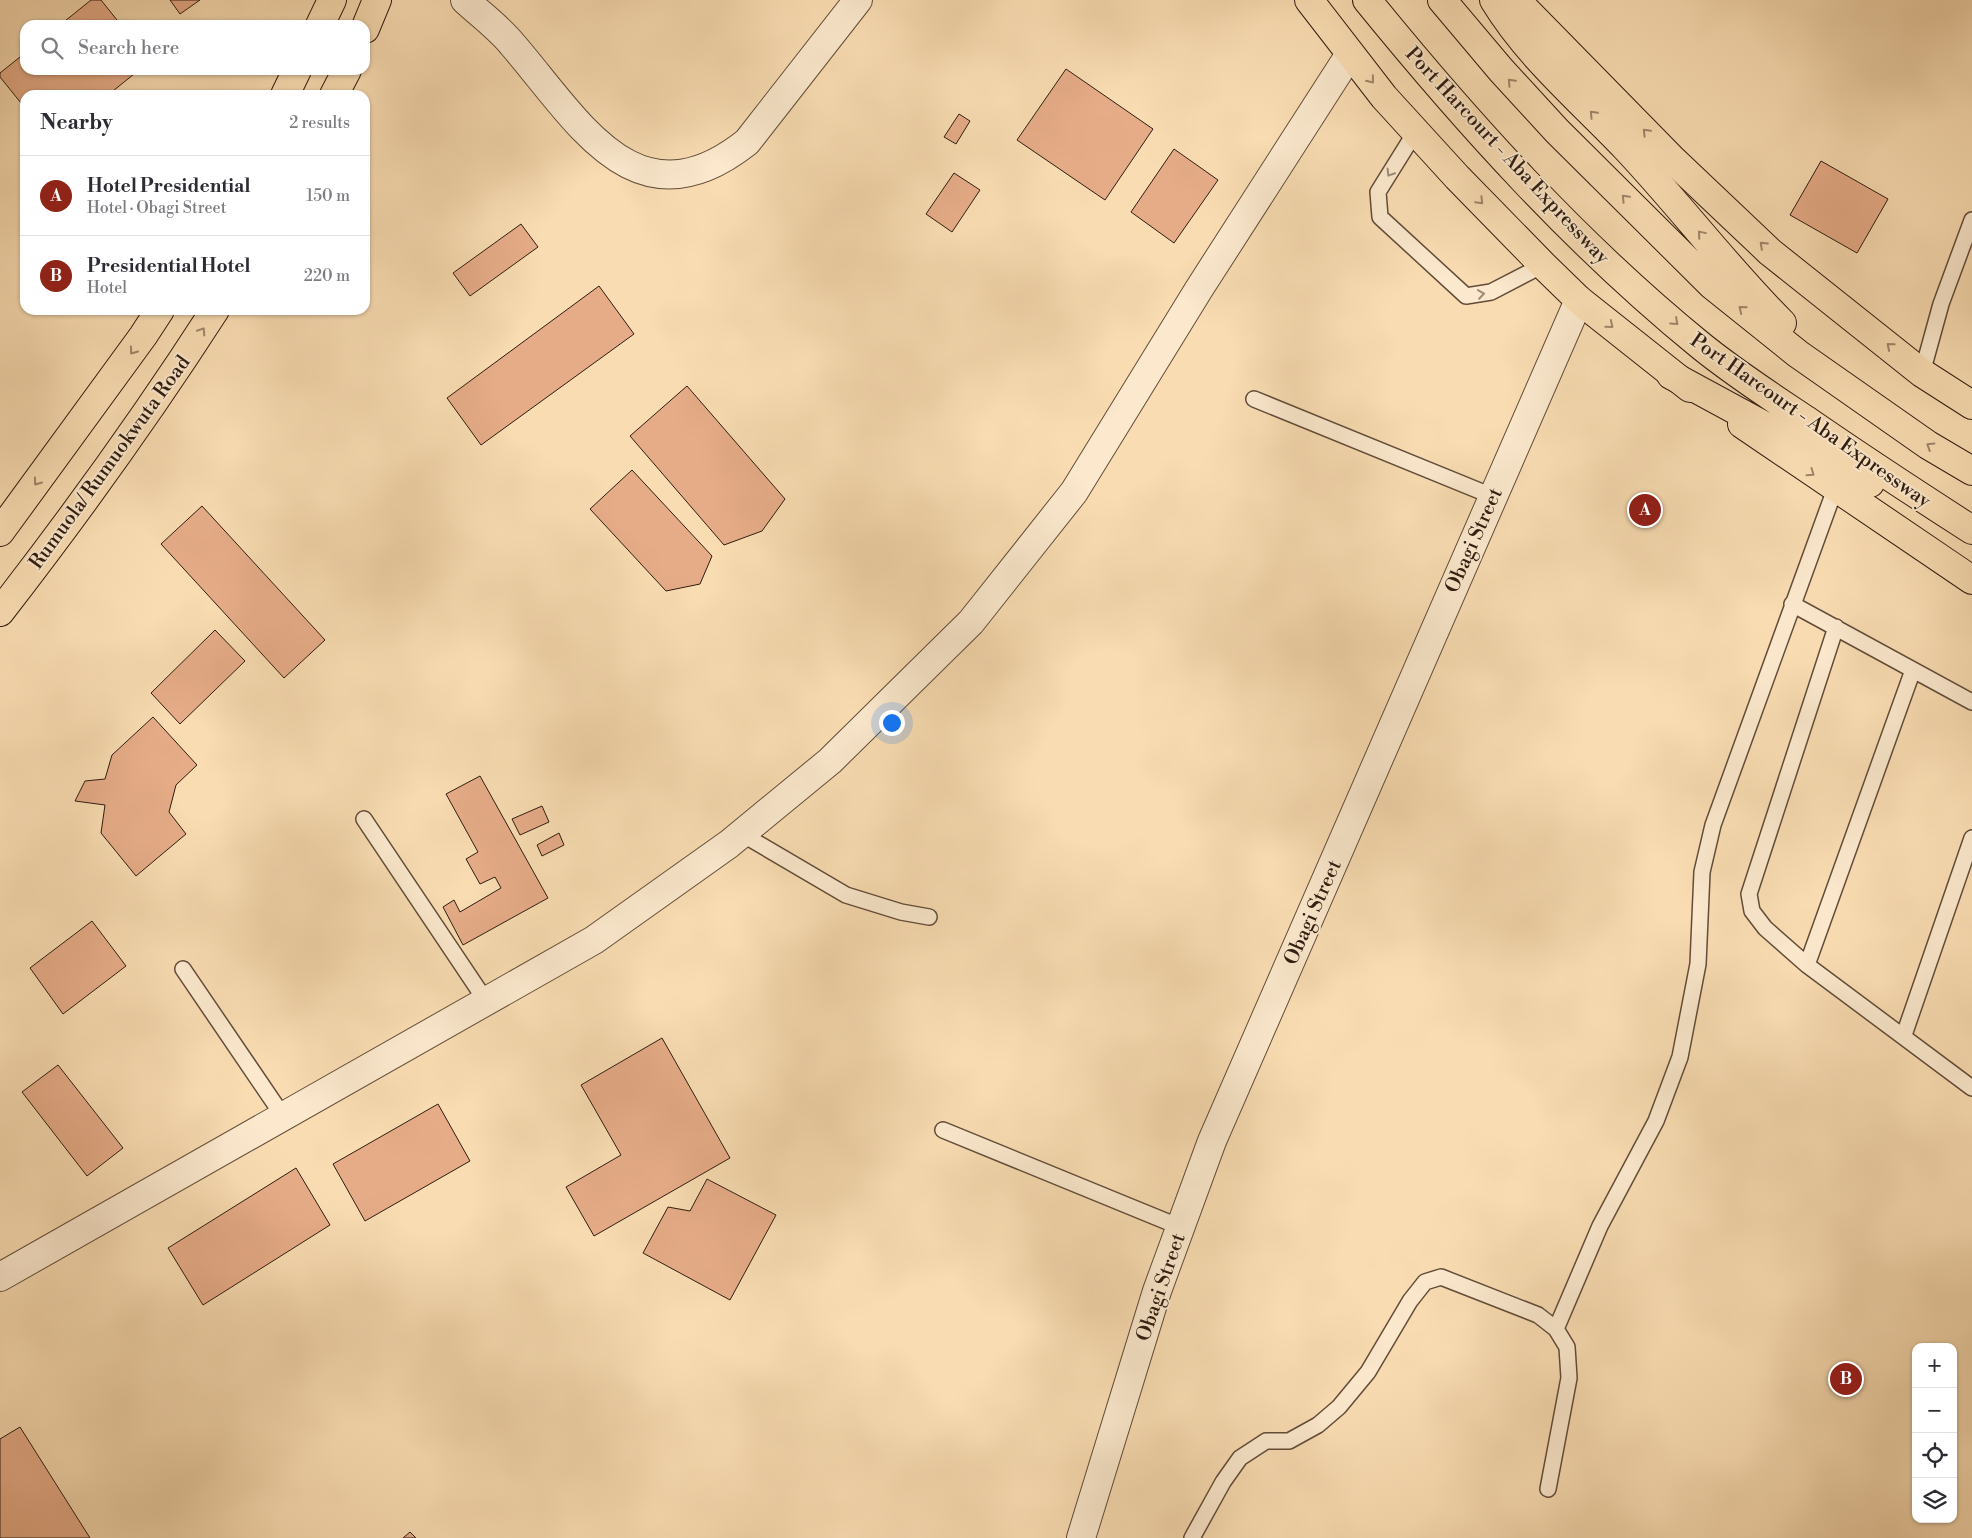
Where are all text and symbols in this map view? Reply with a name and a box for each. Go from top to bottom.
search box [20,20,370,75]
icon: search [38,34,66,62]
text: Search here [78,36,179,60]
street label: Port Harcourt - Aba Expressway [1399,42,1615,270]
one-way arrow [1365,74,1373,83]
one-way arrow [1508,78,1517,87]
text: Nearby [40,110,113,136]
one-way arrow [1589,110,1598,119]
text: 2 results [289,113,350,133]
one-way arrow [1643,129,1652,138]
one-way arrow [1387,167,1397,176]
text: Hotel Presidential [87,174,251,198]
text: A [50,186,62,206]
text: 150 m [306,186,350,206]
one-way arrow [1621,194,1630,203]
one-way arrow [1474,195,1483,204]
text: Hotel · Obagi Street [87,198,226,218]
one-way arrow [1699,231,1707,240]
one-way arrow [1759,242,1768,251]
text: Presidential Hotel [87,254,251,278]
text: B [50,266,62,286]
text: 220 m [304,266,350,286]
text: Hotel [87,278,127,298]
one-way arrow [1477,289,1485,300]
one-way arrow [1739,307,1748,315]
one-way arrow [1669,316,1678,325]
one-way arrow [1604,320,1613,328]
one-way arrow [196,327,205,336]
street label: Port Harcourt - Aba Expressway [1685,328,1936,514]
one-way arrow [1886,343,1895,352]
one-way arrow [130,345,139,355]
street label: Rumuola/ Rumuokwuta Road [24,351,197,575]
one-way arrow [1927,443,1936,452]
one-way arrow [1806,467,1815,476]
one-way arrow [34,476,43,486]
street label: Obagi Street [1440,484,1509,597]
pin: A [1629,491,1661,529]
your location [879,710,905,736]
street label: Obagi Street [1279,856,1348,969]
street label: Obagi Street [1131,1230,1192,1345]
map controls [1912,1343,1957,1523]
button: + [1912,1343,1957,1388]
pin: B [1830,1360,1862,1398]
button: − [1912,1388,1957,1433]
button: locate [1912,1433,1957,1478]
button: layers [1912,1478,1957,1523]

